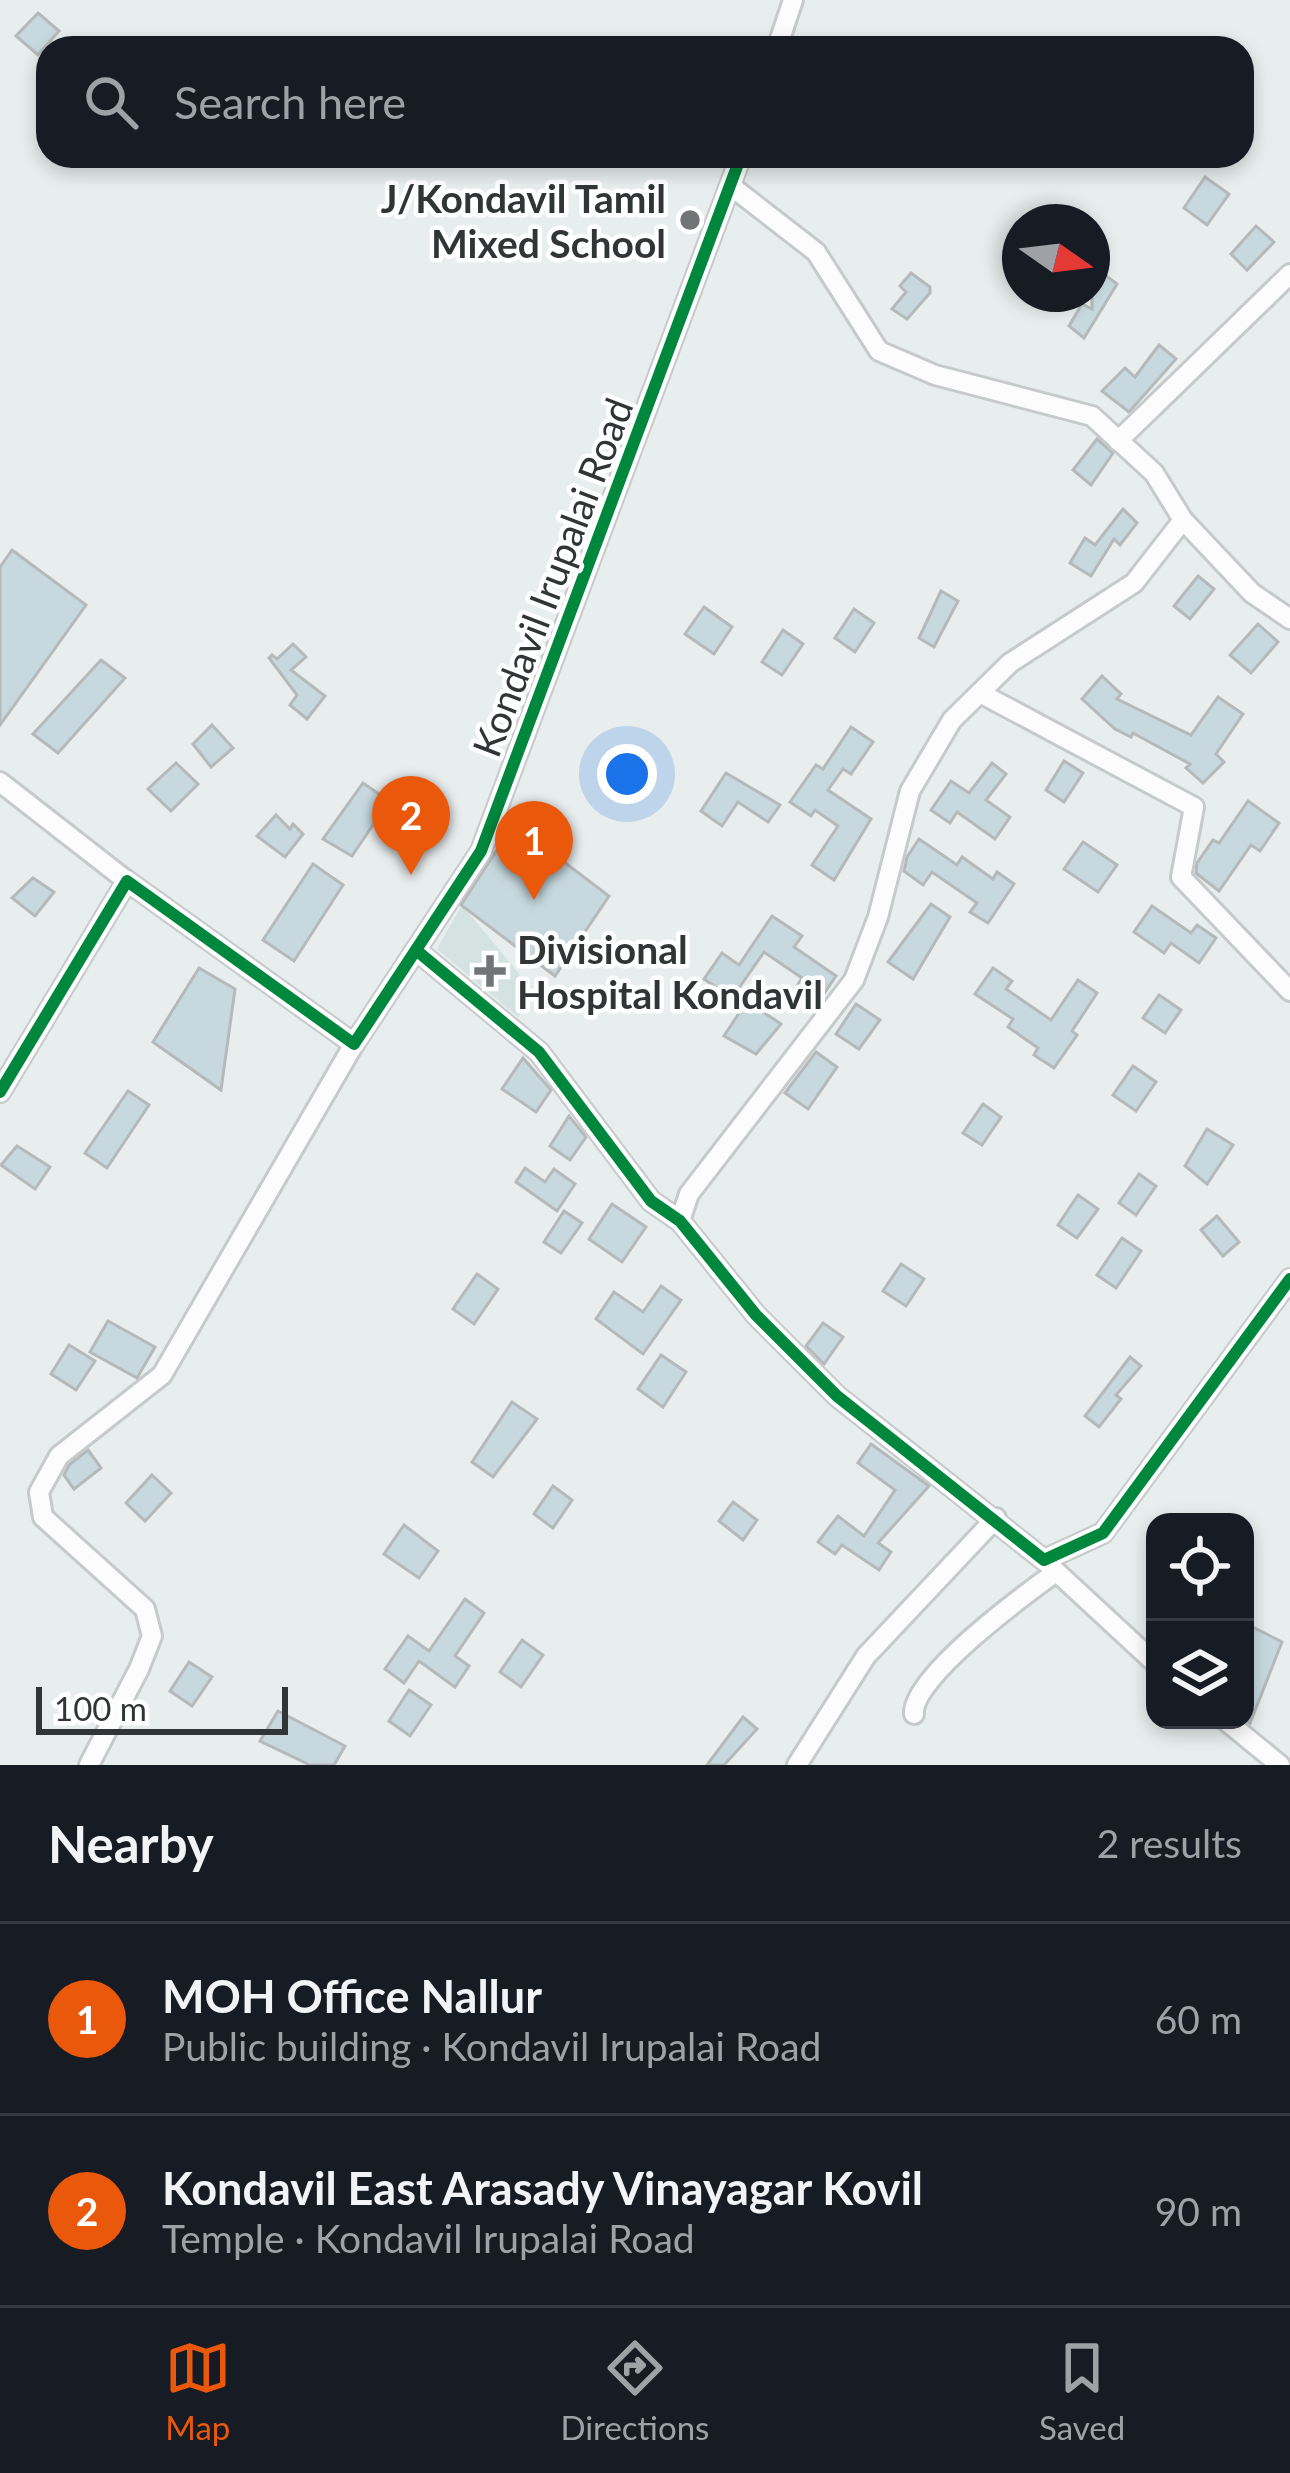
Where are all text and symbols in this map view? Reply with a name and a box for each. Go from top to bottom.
search box [36,36,1254,168]
icon: search [78,69,144,135]
text: Search here [174,75,406,129]
place label: J/Kondavil Tamil Mixed School [381,175,666,266]
north arrow [1002,204,1110,312]
marker: J/Kondavil Tamil Mixed School [677,207,703,233]
street label: Kondavil Irupalai Road [462,391,642,763]
your location [597,744,657,804]
pin: 2 [372,776,450,875]
pin: 1 [495,801,573,900]
place label: Divisional Hospital Kondavil [517,926,823,1017]
marker: Divisional Hospital Kondavil [474,955,506,987]
map controls [1146,1513,1254,1729]
button: locate [1146,1513,1254,1621]
button: layers [1146,1621,1254,1729]
scale bar [36,1681,288,1734]
text: 100 m [54,1688,147,1728]
text: Nearby [48,1813,214,1874]
text: 2 results [1097,1820,1242,1866]
text: MOH Office Nallur [162,1969,542,2023]
text: 1 [76,1996,98,2042]
text: 60 m [1155,1996,1242,2042]
text: Public building · Kondavil Irupalai Road [162,2023,821,2069]
text: Kondavil East Arasady Vinayagar Kovil [162,2161,923,2215]
text: 2 [76,2188,98,2234]
text: 90 m [1155,2188,1242,2234]
text: Temple · Kondavil Irupalai Road [162,2215,695,2261]
tab: Map [165,2335,231,2447]
tab: Directions [560,2335,709,2447]
tab: Saved [1039,2335,1125,2447]

